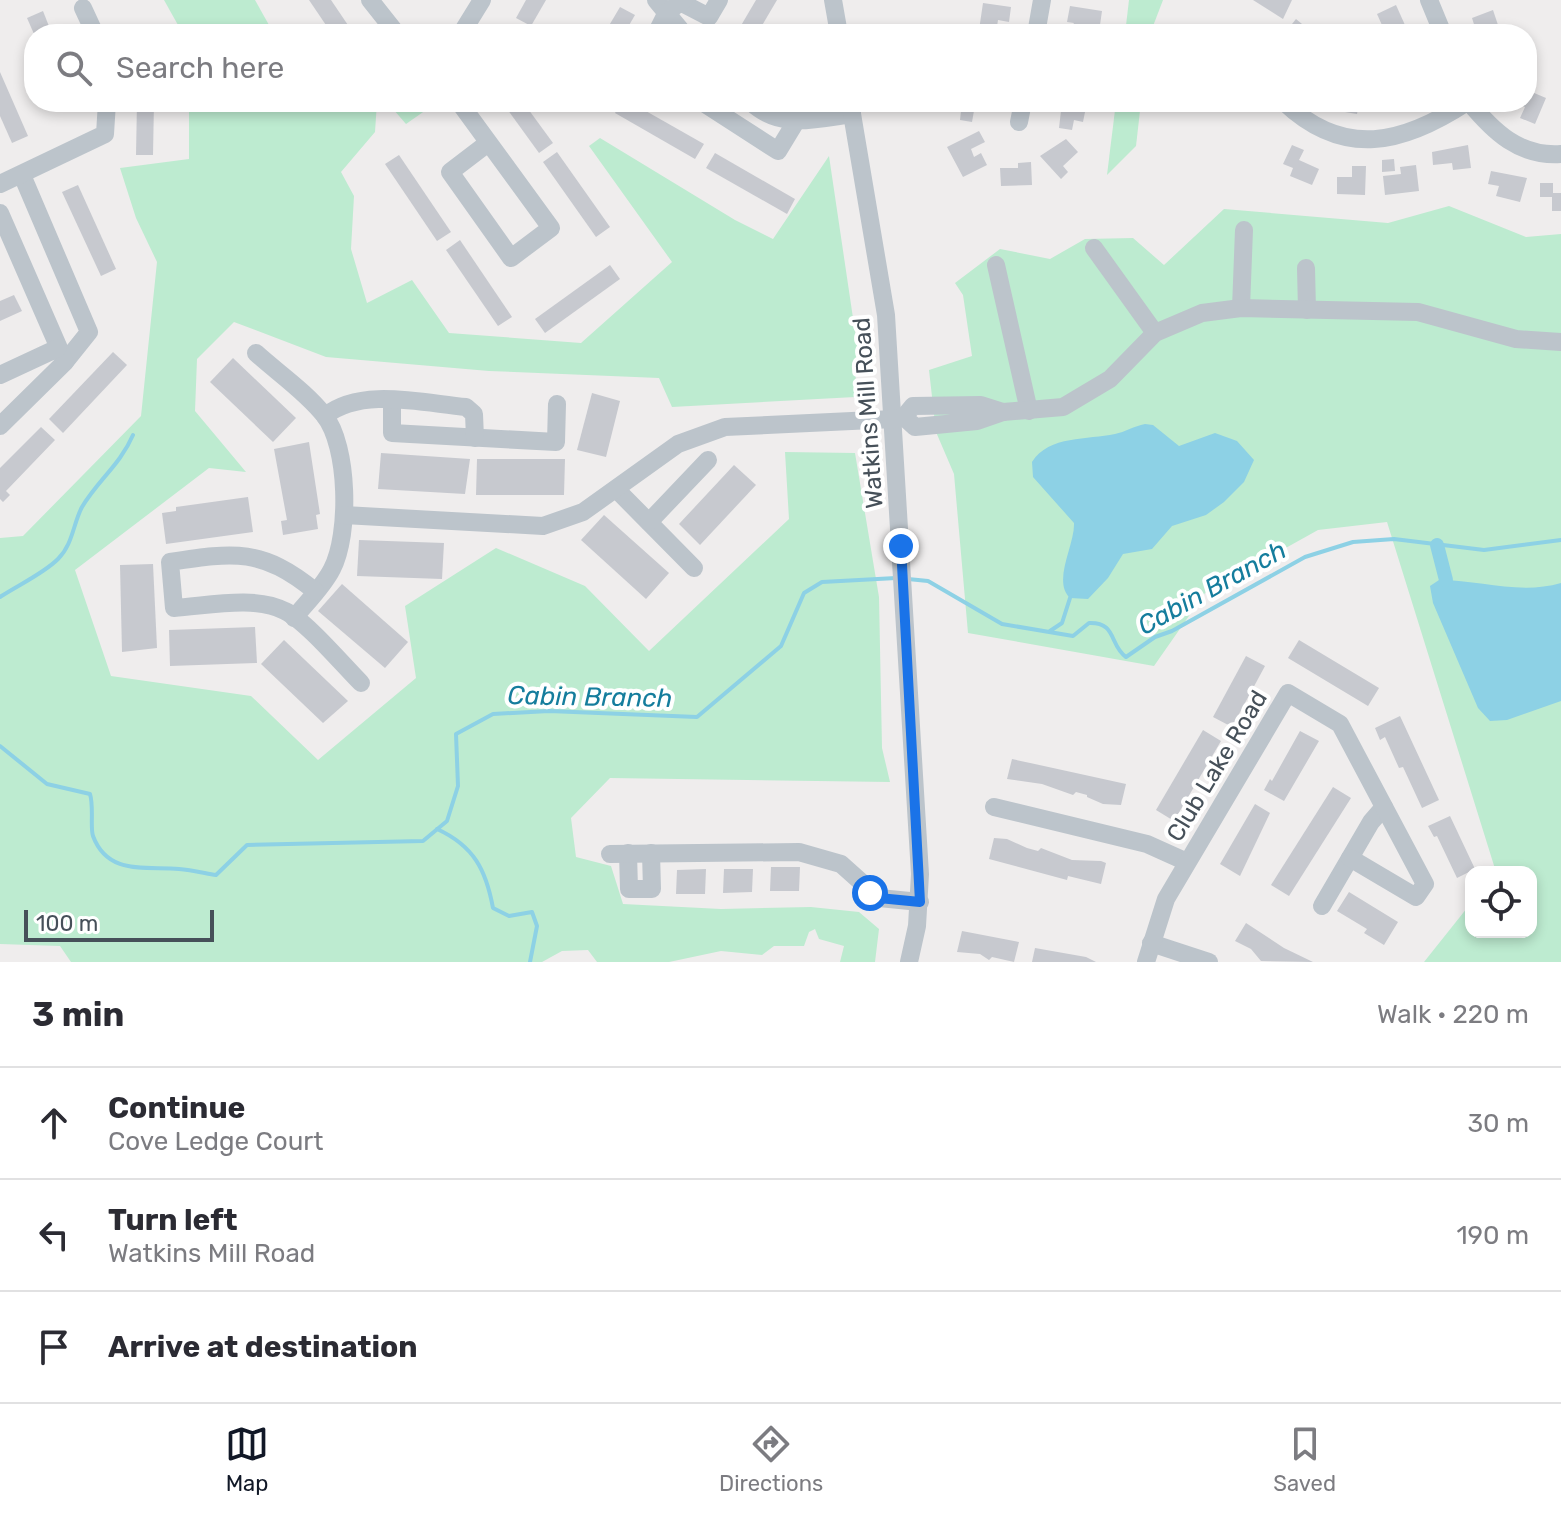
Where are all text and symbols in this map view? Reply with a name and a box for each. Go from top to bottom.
search box [24,24,1537,112]
icon: search [52,46,96,90]
text: Search here [116,50,284,86]
street label: Watkins Mill Road [847,317,889,509]
route end [883,528,919,564]
water label: Cabin Branch [1132,534,1292,642]
water label: Cabin Branch [507,680,673,714]
street label: Club Lake Road [1161,685,1273,847]
map controls [1465,866,1537,938]
button: locate [1465,866,1537,938]
route start [852,875,888,911]
scale bar [24,906,214,942]
text: 100 m [36,910,98,937]
text: 3 min [32,994,124,1035]
text: Walk · 220 m [1377,999,1529,1030]
text: Continue [108,1090,245,1126]
icon: ahead [32,1101,76,1145]
text: 30 m [1467,1108,1529,1139]
text: Cove Ledge Court [108,1126,323,1157]
text: Turn left [108,1202,238,1238]
icon: left [32,1213,76,1257]
text: 190 m [1456,1220,1529,1251]
text: Watkins Mill Road [108,1238,315,1269]
icon: arrive [32,1325,76,1369]
text: Arrive at destination [108,1329,418,1365]
tab: Map [225,1422,269,1497]
tab: Directions [719,1422,823,1497]
tab: Saved [1273,1422,1336,1497]

